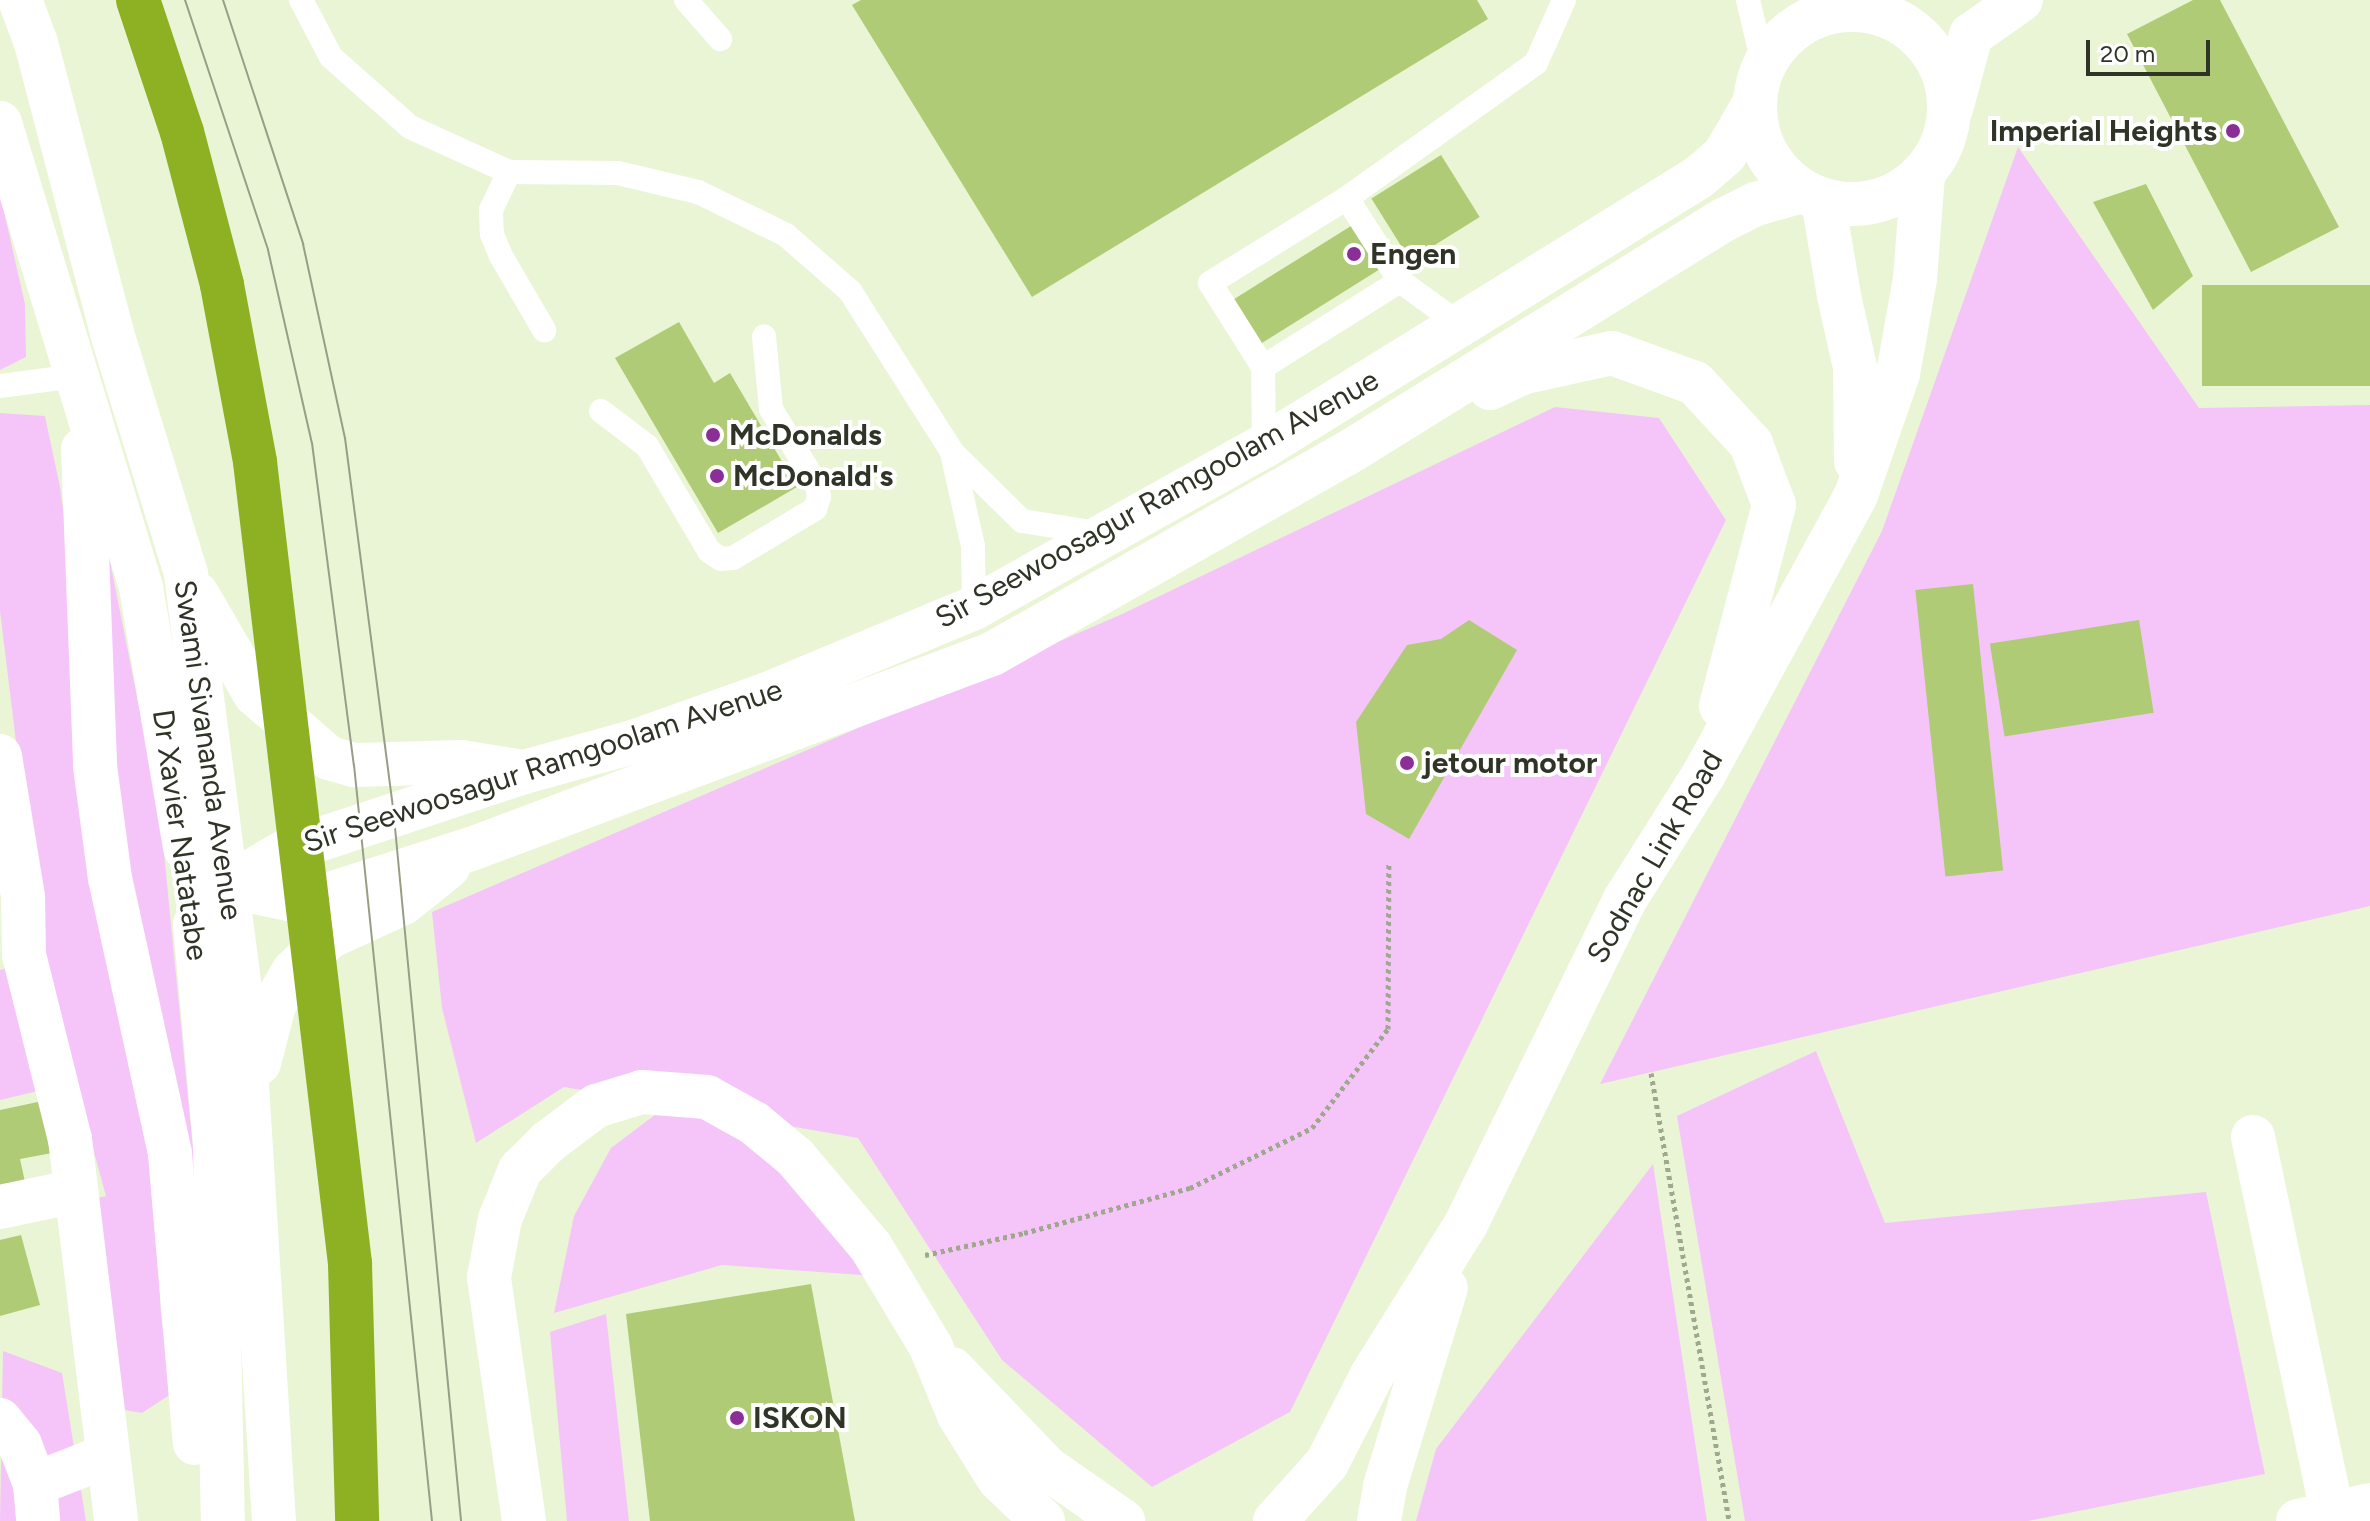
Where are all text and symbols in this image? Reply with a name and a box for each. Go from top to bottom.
scale bar [2090,24,2214,74]
text: 20 m [2100,39,2155,68]
place label: Imperial Heights [1990,113,2217,149]
marker: Imperial Heights [2224,122,2242,140]
place label: Engen [1370,236,1456,272]
marker: Engen [1345,245,1363,263]
street label: Sir Seewoosagur Ramgoolam Avenue [929,362,1385,636]
place label: McDonalds [729,417,882,453]
marker: McDonalds [704,426,722,444]
place label: McDonald's [733,458,893,494]
marker: McDonald's [708,467,726,485]
street label: Swami Sivananda Avenue [166,578,250,922]
street label: Sir Seewoosagur Ramgoolam Avenue [299,671,787,861]
street label: Dr Xavier Natatabe [145,707,215,963]
street label: Sodnac Link Road [1580,744,1730,970]
place label: jetour motor [1423,745,1597,781]
marker: jetour motor [1398,754,1416,772]
place label: ISKON [753,1400,847,1436]
marker: ISKON [728,1409,746,1427]

